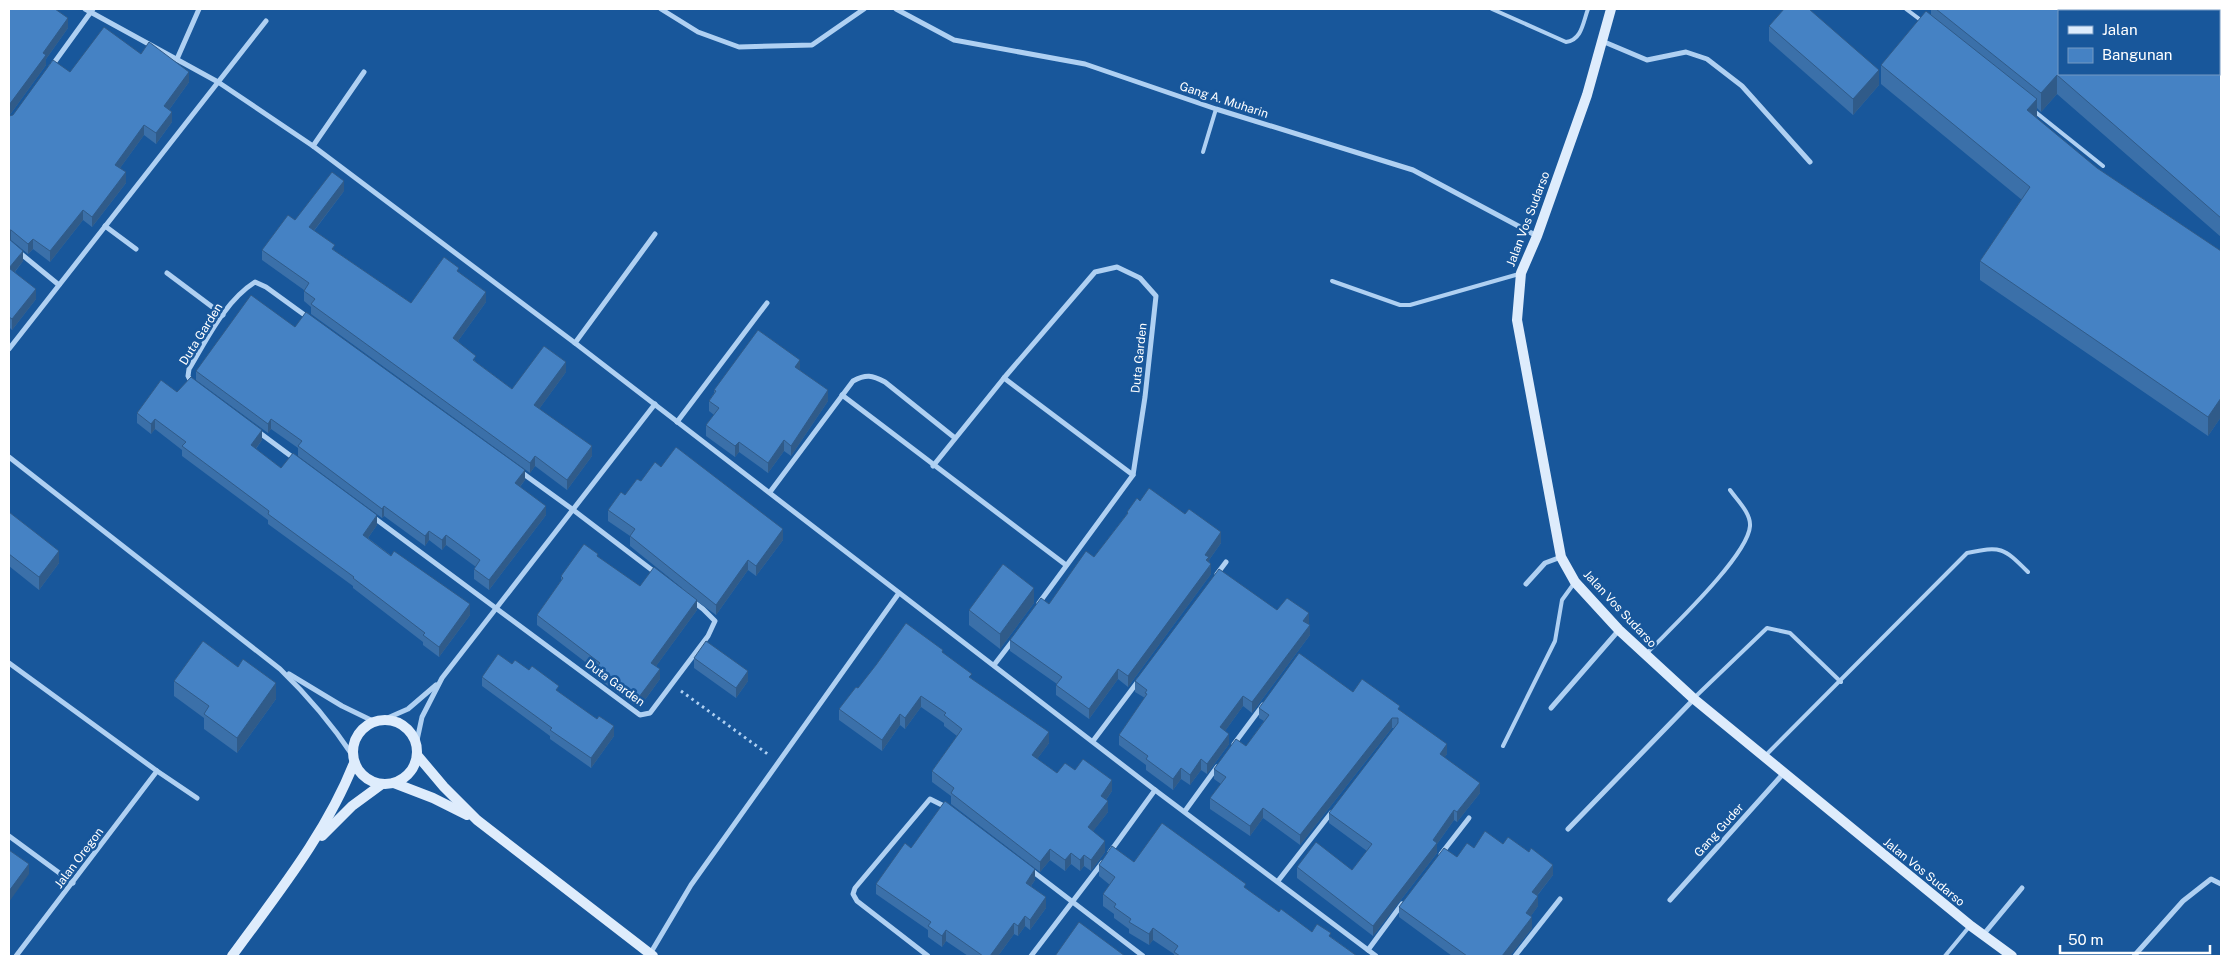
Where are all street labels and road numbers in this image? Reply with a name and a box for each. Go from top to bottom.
street label: Gang A. Muharin [1178,79,1270,121]
street label: Jalan Vos Sudarso [1503,169,1553,268]
street label: Duta Garden [176,300,226,368]
street label: Duta Garden [1128,322,1150,394]
street label: Jalan Vos Sudarso [1581,567,1660,651]
street label: Duta Garden [582,657,648,709]
street label: Gang Guder [1691,800,1747,860]
street label: Jalan Oregon [52,825,106,891]
street label: Jalan Vos Sudarso [1881,835,1968,909]

